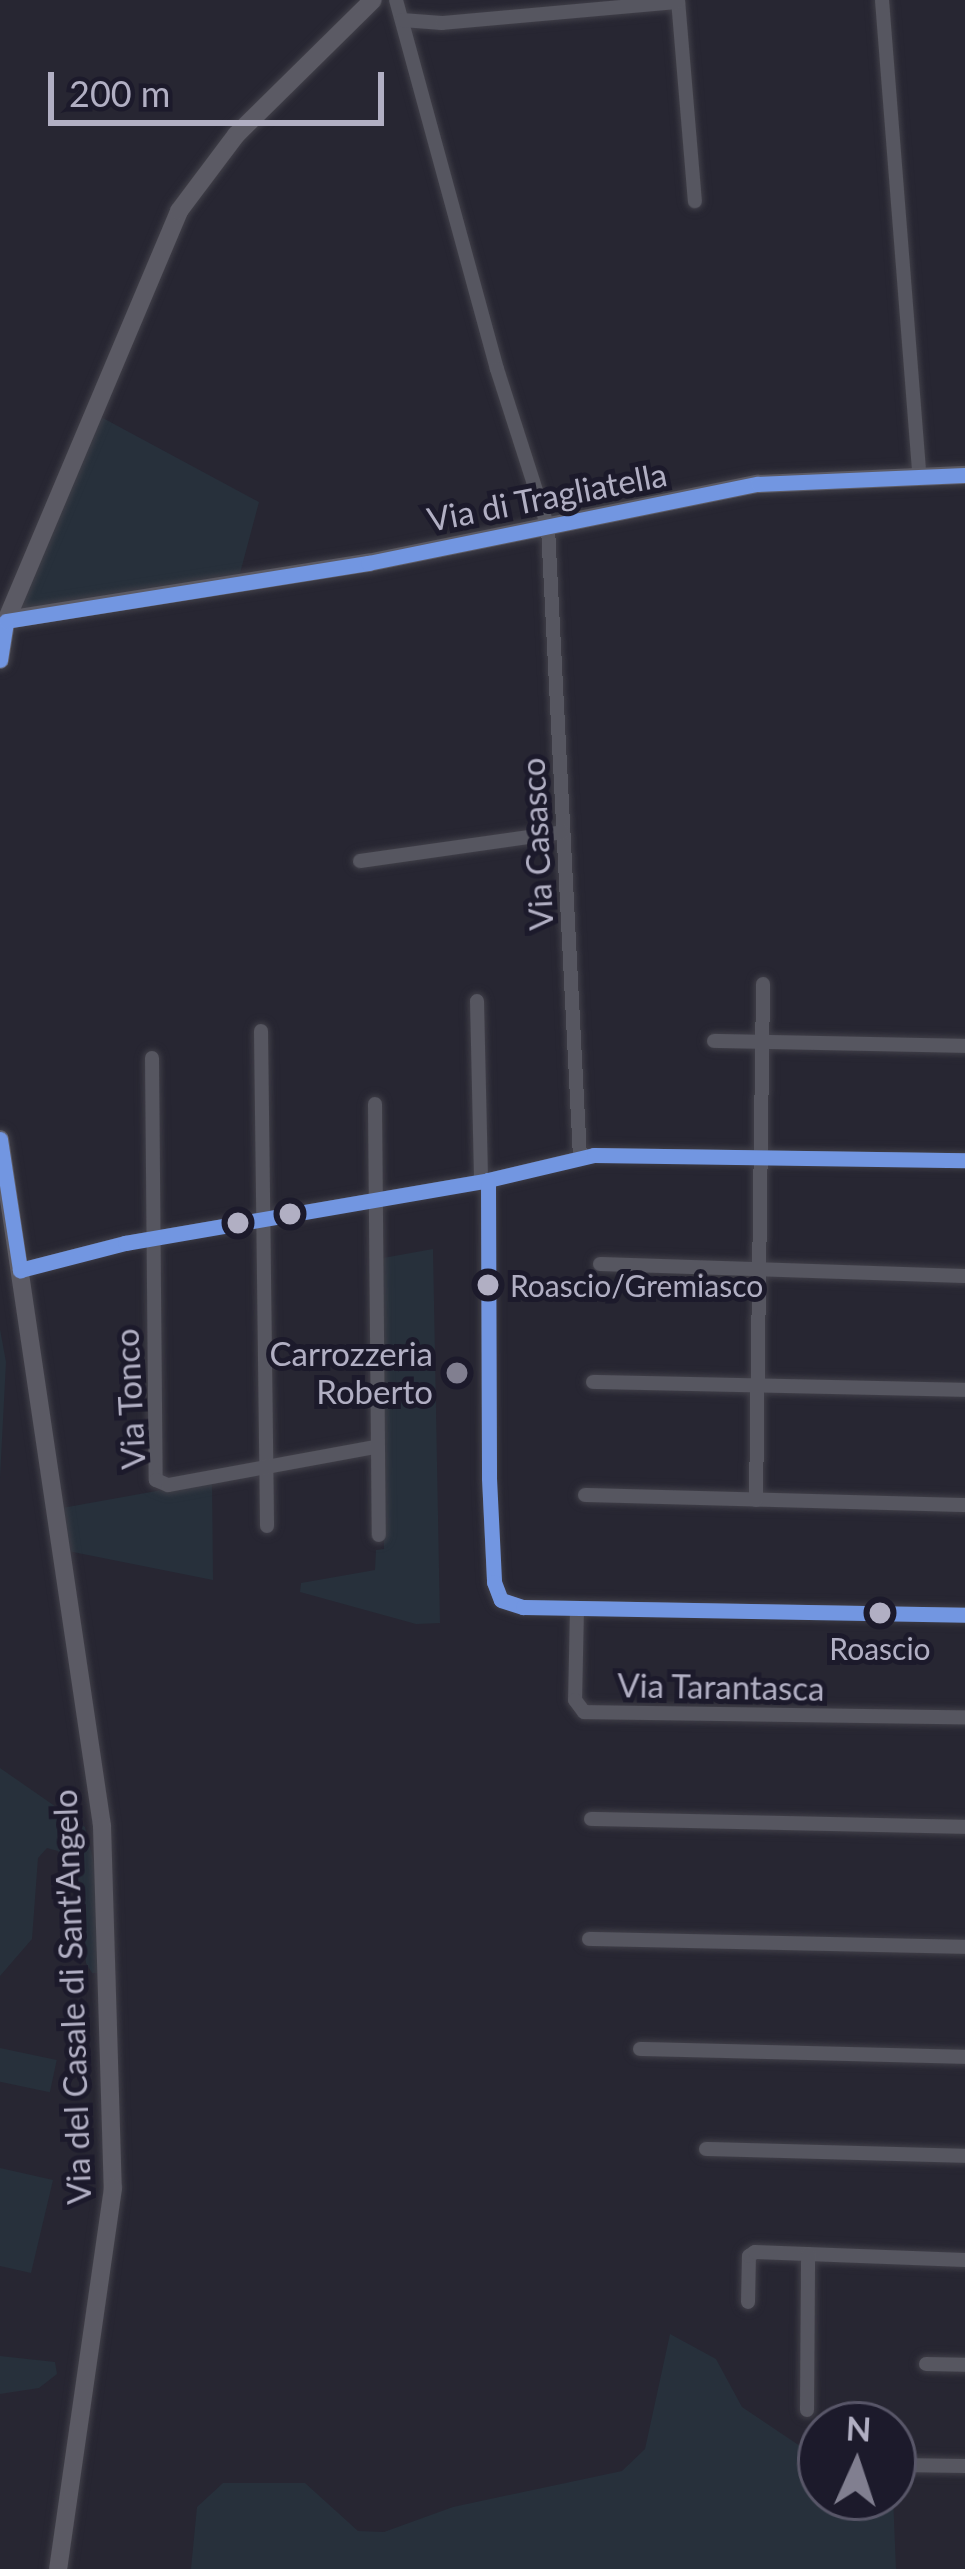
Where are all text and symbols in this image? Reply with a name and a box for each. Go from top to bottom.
scale bar [54,48,390,122]
text: 200 m [69,71,170,115]
street label: Via di Tragliatella [423,454,671,540]
street label: Via Casasco [513,757,561,931]
unlabelled marker [279,1203,301,1225]
unlabelled marker [227,1212,249,1234]
place label: Roascio/Gremiasco [510,1267,763,1303]
marker: Roascio/Gremiasco [477,1274,499,1296]
street label: Via Tonco [107,1327,153,1471]
place label: Carrozzeria Roberto [270,1334,433,1412]
marker: Carrozzeria Roberto [444,1360,470,1386]
marker: Roascio [869,1602,891,1624]
place label: Roascio [829,1630,931,1666]
street label: Via Tarantasca [617,1665,825,1709]
street label: Via del Casale di Sant'Angelo [45,1789,99,2205]
north arrow [797,2401,917,2521]
text: N [845,2407,872,2449]

